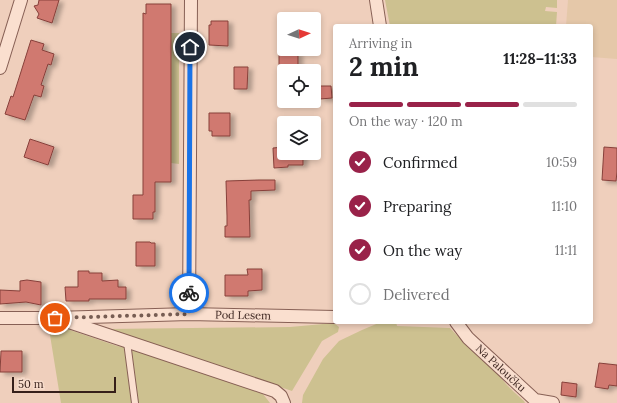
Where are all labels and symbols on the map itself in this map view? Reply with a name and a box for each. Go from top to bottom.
north arrow [277,12,321,56]
pin [173,30,207,64]
courier [169,273,209,313]
pin [38,301,72,335]
street label: Pod Lesem [215,308,271,322]
street label: Na Paloučku [473,341,529,395]
scale bar [12,375,116,394]

